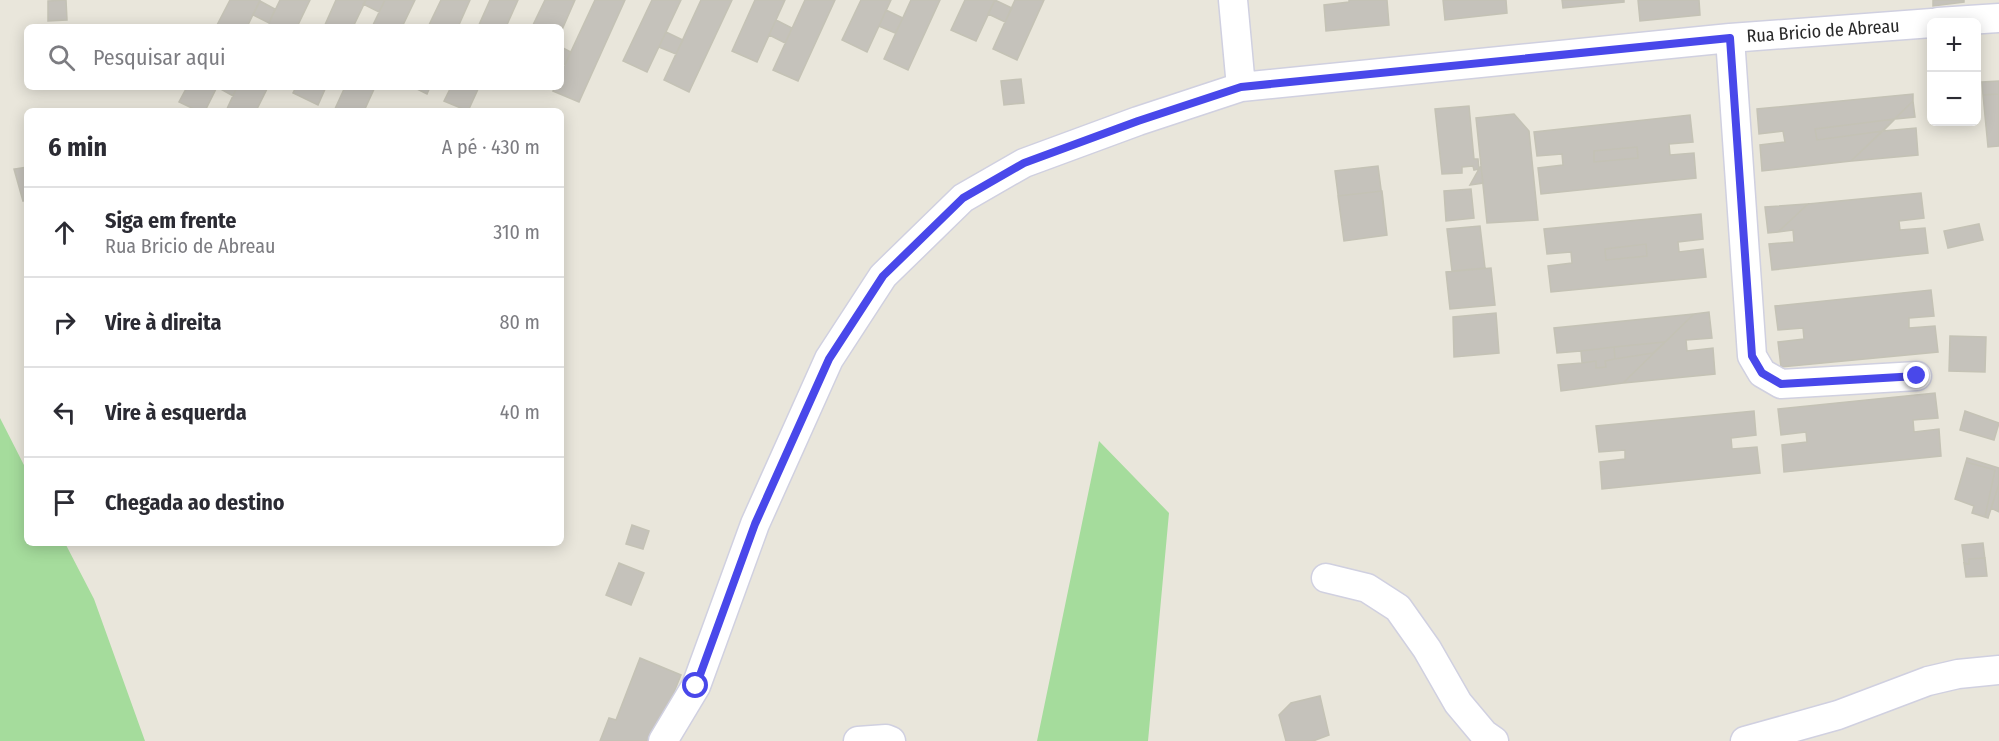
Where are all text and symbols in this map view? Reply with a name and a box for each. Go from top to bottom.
street label: Rua Bricio de Abreau [1746,15,1900,47]
map controls [1927,18,1981,126]
button: + [1927,18,1981,72]
search box [24,24,564,90]
icon: search [45,41,78,74]
text: Pesquisar aqui [93,44,225,71]
button: − [1927,72,1981,126]
text: 6 min [48,132,107,163]
text: A pé · 430 m [442,135,540,159]
text: Siga em frente [105,207,236,234]
icon: ahead [48,216,81,249]
text: 310 m [493,220,540,244]
text: Rua Bricio de Abreau [105,234,275,258]
icon: right [48,306,81,339]
text: Vire à direita [105,309,221,336]
text: 80 m [500,310,540,334]
route end [1903,362,1929,388]
icon: left [48,396,81,429]
text: Vire à esquerda [105,399,247,426]
text: 40 m [500,400,540,424]
icon: arrive [48,486,81,519]
text: Chegada ao destino [105,489,285,516]
route start [682,672,708,698]

